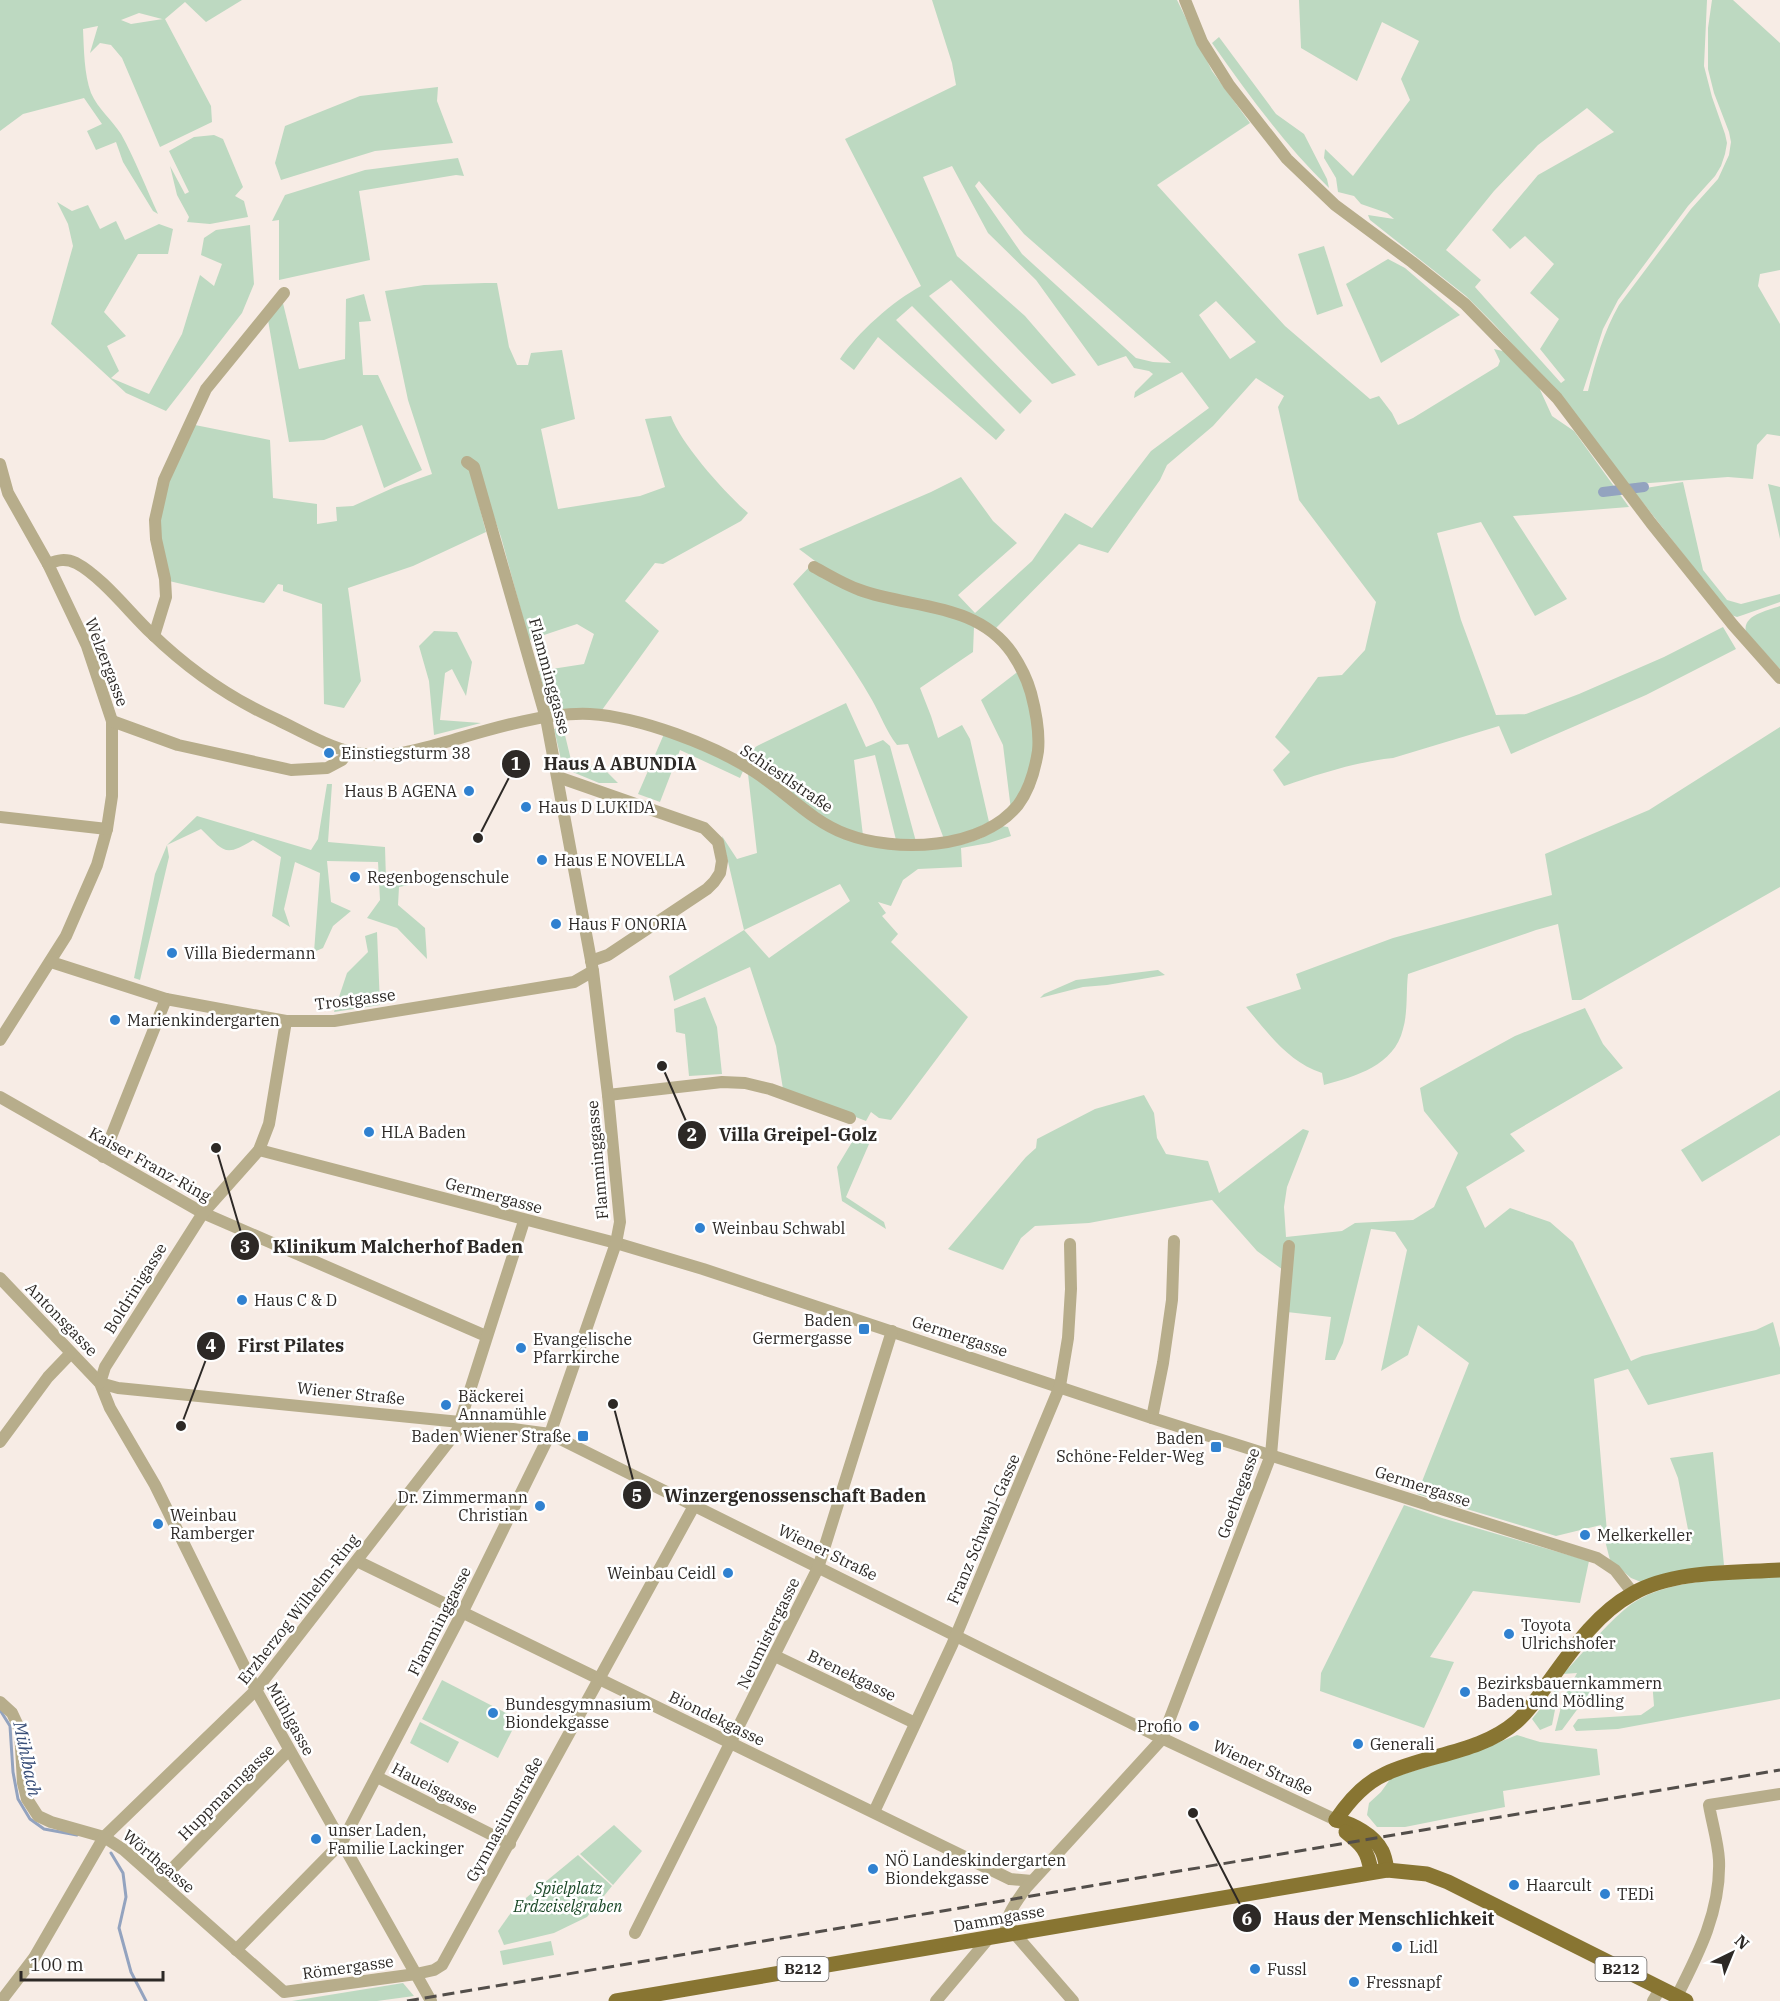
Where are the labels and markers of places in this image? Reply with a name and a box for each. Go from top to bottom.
place label: Einstiegsturm 38 [341,743,471,763]
marker: Einstiegsturm 38 [322,746,336,760]
callout: Haus A ABUNDIA [501,746,708,782]
place label: Haus B AGENA [344,781,457,801]
marker: Haus B AGENA [462,784,476,798]
place label: Haus D LUKIDA [538,797,655,817]
marker: Haus D LUKIDA [519,800,533,814]
place label: Haus E NOVELLA [554,850,685,870]
marker: Haus E NOVELLA [535,853,549,867]
place label: Regenbogenschule [367,867,509,887]
marker: Regenbogenschule [348,870,362,884]
place label: Haus F ONORIA [568,914,687,934]
marker: Haus F ONORIA [549,917,563,931]
place label: Villa Biedermann [184,943,316,963]
marker: Villa Biedermann [165,946,179,960]
place label: Marienkindergarten [127,1010,280,1030]
marker: Marienkindergarten [108,1013,122,1027]
callout: Villa Greipel-Golz [677,1117,889,1153]
place label: HLA Baden [381,1122,466,1142]
marker: HLA Baden [362,1125,376,1139]
place label: Weinbau Schwabl [712,1218,846,1238]
marker: Weinbau Schwabl [693,1221,707,1235]
callout: Klinikum Malcherhof Baden [230,1228,535,1264]
place label: Haus C & D [254,1290,337,1310]
marker: Haus C & D [235,1293,249,1307]
place label: Baden Germergasse [752,1310,852,1348]
marker: Baden Germergasse [857,1322,871,1336]
callout: First Pilates [196,1328,357,1364]
place label: Evangelische Pfarrkirche [533,1329,632,1367]
marker: Evangelische Pfarrkirche [514,1341,528,1355]
place label: Bäckerei Annamühle [458,1386,547,1424]
marker: Bäckerei Annamühle [439,1398,453,1412]
place label: Baden Wiener Straße [411,1426,571,1446]
place label: Baden Schöne-Felder-Weg [1056,1428,1204,1466]
marker: Baden Wiener Straße [576,1429,590,1443]
marker: Baden Schöne-Felder-Weg [1209,1440,1223,1454]
callout: Winzergenossenschaft Baden [622,1477,938,1513]
place label: Dr. Zimmermann Christian [397,1487,528,1525]
marker: Dr. Zimmermann Christian [533,1499,547,1513]
place label: Weinbau Ramberger [170,1505,254,1543]
marker: Weinbau Ramberger [151,1517,165,1531]
place label: Melkerkeller [1597,1525,1692,1545]
marker: Melkerkeller [1578,1528,1592,1542]
place label: Weinbau Ceidl [607,1563,716,1583]
marker: Weinbau Ceidl [721,1566,735,1580]
place label: Toyota Ulrichshofer [1521,1615,1616,1653]
marker: Toyota Ulrichshofer [1502,1627,1516,1641]
place label: Bezirksbauernkammern Baden und Mödling [1477,1673,1662,1711]
marker: Bezirksbauernkammern Baden und Mödling [1458,1685,1472,1699]
place label: Bundesgymnasium Biondekgasse [505,1694,651,1732]
marker: Bundesgymnasium Biondekgasse [486,1706,500,1720]
place label: Profio [1137,1716,1182,1736]
marker: Profio [1187,1719,1201,1733]
place label: Generali [1370,1734,1435,1754]
marker: Generali [1351,1737,1365,1751]
place label: unser Laden, Familie Lackinger [328,1820,464,1858]
marker: unser Laden, Familie Lackinger [309,1832,323,1846]
place label: NÖ Landeskindergarten Biondekgasse [885,1850,1066,1888]
marker: NÖ Landeskindergarten Biondekgasse [866,1862,880,1876]
place label: Haarcult [1526,1875,1592,1895]
marker: Haarcult [1507,1878,1521,1892]
place label: TEDi [1617,1884,1654,1904]
marker: TEDi [1598,1887,1612,1901]
callout: Haus der Menschlichkeit [1232,1900,1507,1936]
place label: Lidl [1409,1937,1438,1957]
marker: Lidl [1390,1940,1404,1954]
place label: Fussl [1267,1959,1307,1979]
marker: Fussl [1248,1962,1262,1976]
place label: Fressnapf [1366,1972,1443,1992]
marker: Fressnapf [1347,1975,1361,1989]

